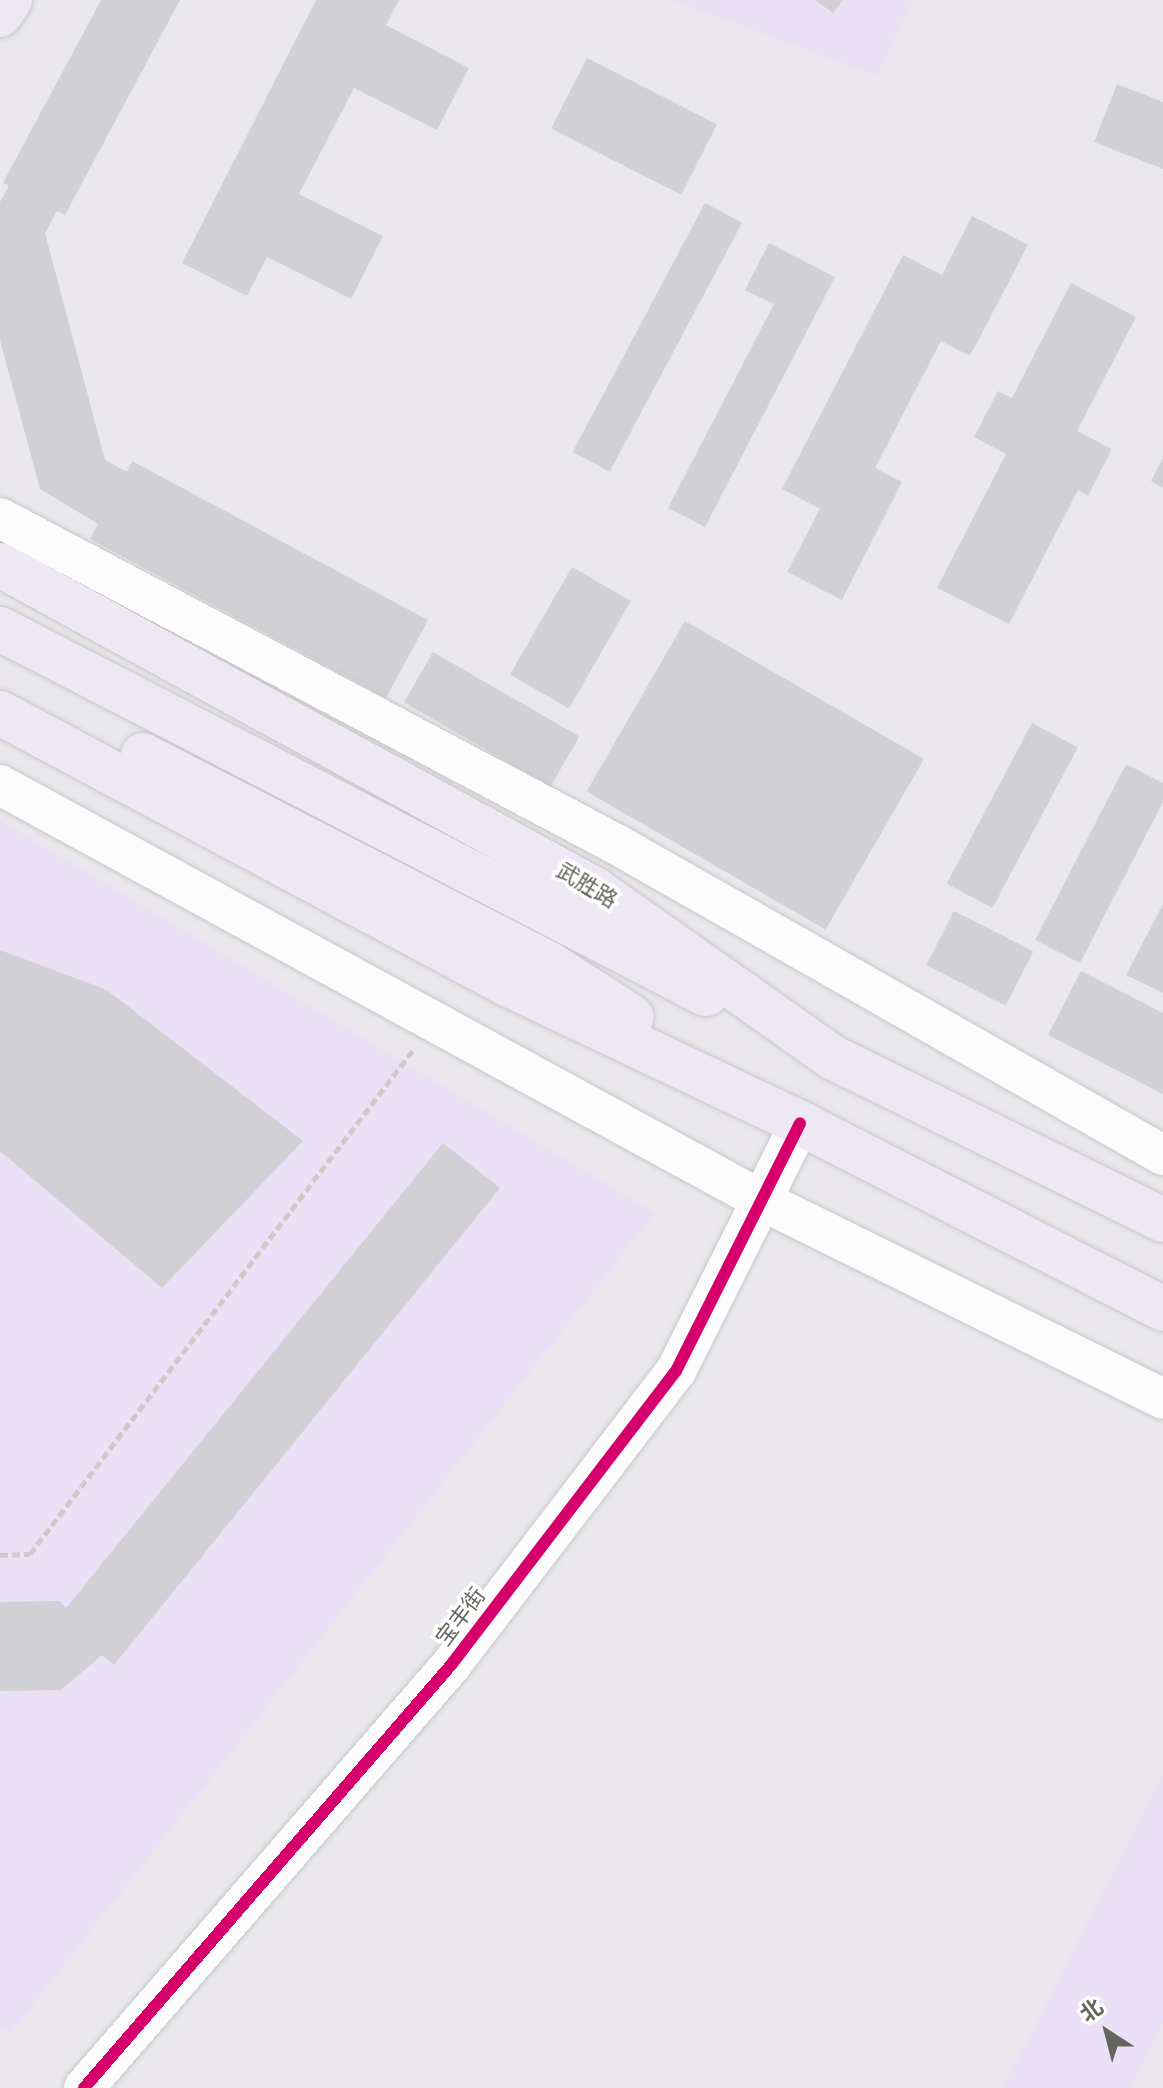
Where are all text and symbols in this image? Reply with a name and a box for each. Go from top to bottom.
street label: 武胜路 [551,859,621,915]
street label: 宝丰街 [432,1584,492,1652]
north arrow [1067,1992,1147,2072]
text: 北 [1076,1995,1109,2030]

